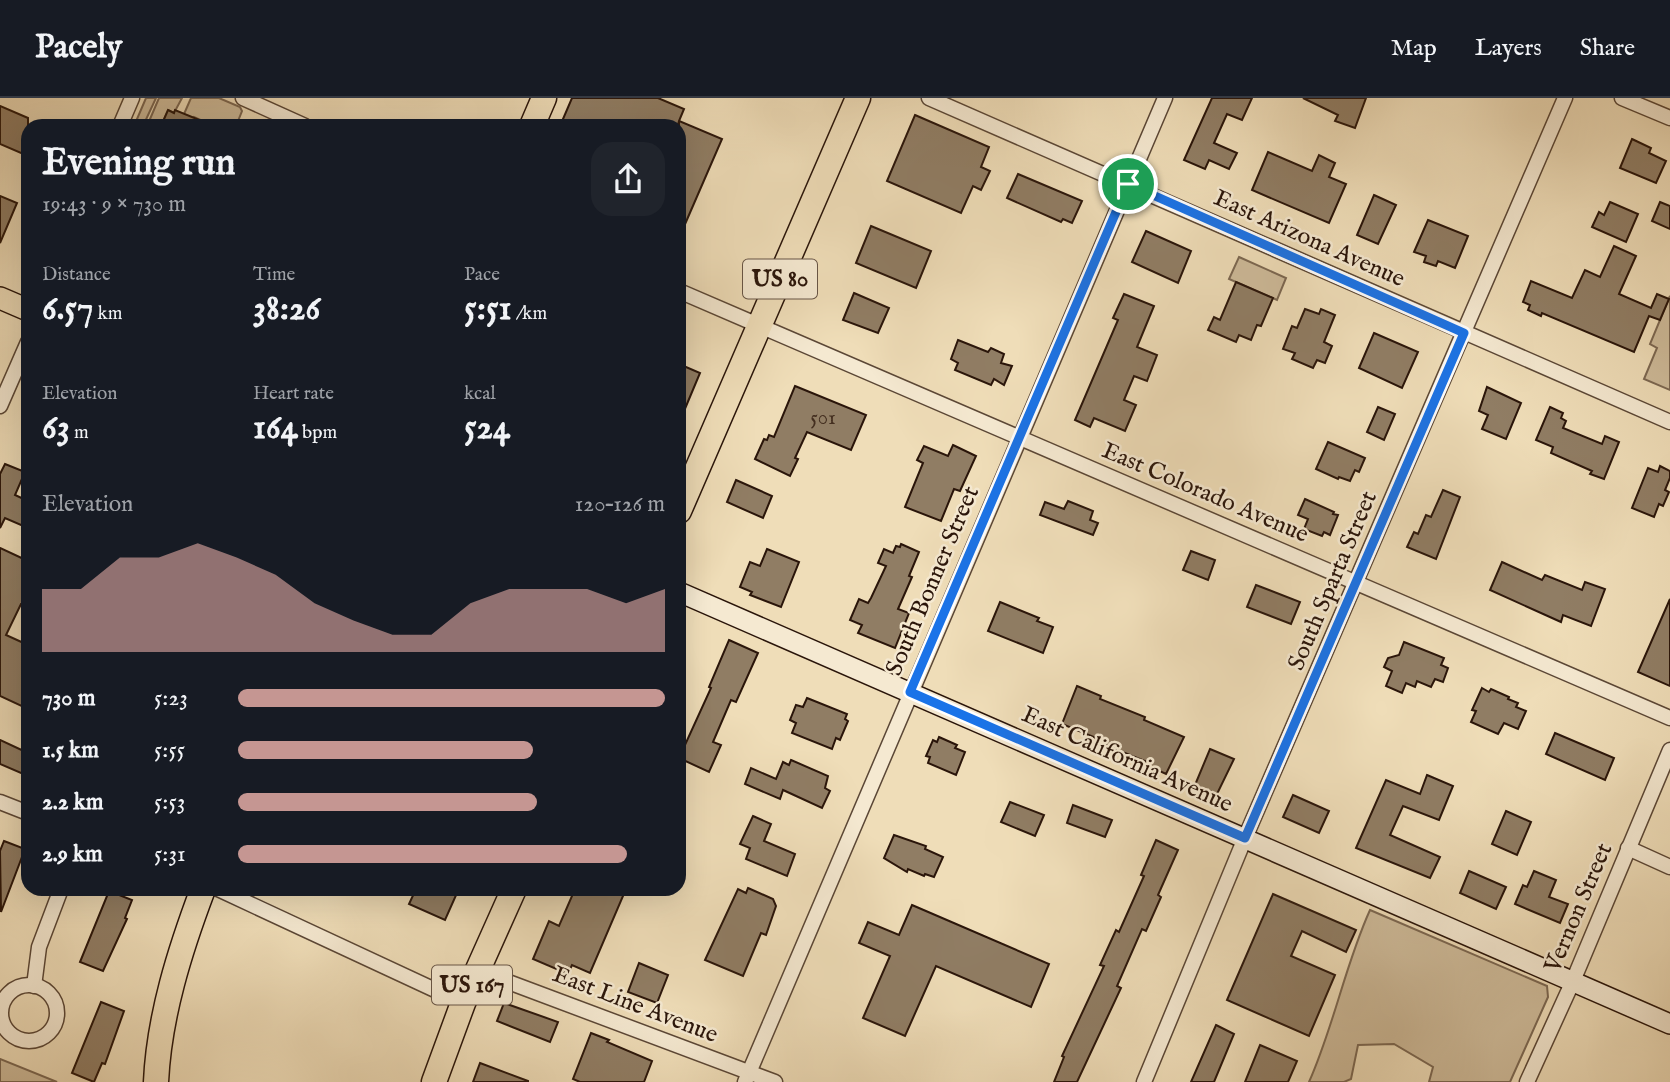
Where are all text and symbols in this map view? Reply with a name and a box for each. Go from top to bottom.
text: Pacely [35,27,122,69]
text: Map [1391,33,1437,64]
text: Layers [1475,33,1542,64]
text: Share [1580,33,1635,64]
text: Evening run [42,140,236,188]
button: share [591,142,665,216]
pin [1098,154,1158,214]
icon: arrive [1109,165,1147,203]
street label: East Arizona Avenue [1209,183,1409,295]
text: 19:43 · 9 × 730 m [42,190,186,219]
road number: US 80 [743,260,817,298]
text: Distance [42,263,111,287]
text: Time [253,263,295,287]
text: Pace [464,263,500,287]
text: 6.57 [42,287,93,332]
text: 38:26 [253,287,320,332]
text: 5:51 [464,287,512,332]
text: km [93,302,122,326]
text: /km [512,302,547,326]
text: Elevation [42,382,117,406]
text: Heart rate [253,382,334,406]
text: kcal [464,382,496,406]
house number: 501 [810,405,836,432]
text: 63 [42,406,70,451]
text: 164 [253,406,298,451]
text: 524 [464,406,510,451]
text: m [70,421,89,445]
text: bpm [298,421,337,445]
street label: East Colorado Avenue [1097,435,1313,551]
street label: South Bonner Street [879,482,987,680]
street label: South Sparta Street [1281,487,1385,675]
text: Elevation [42,490,133,519]
text: 120–126 m [575,490,665,519]
text: 730 m [42,684,95,713]
text: 5:23 [154,684,188,713]
street label: East California Avenue [1017,700,1237,820]
text: 1.5 km [42,736,99,765]
text: 5:55 [154,736,185,765]
text: 2.2 km [42,788,104,817]
text: 5:53 [154,788,185,817]
street label: Vernon Street [1537,839,1620,978]
text: 2.9 km [42,840,103,869]
text: 5:31 [154,840,186,869]
street label: East Line Avenue [548,959,722,1051]
road number: US 167 [432,965,512,1004]

